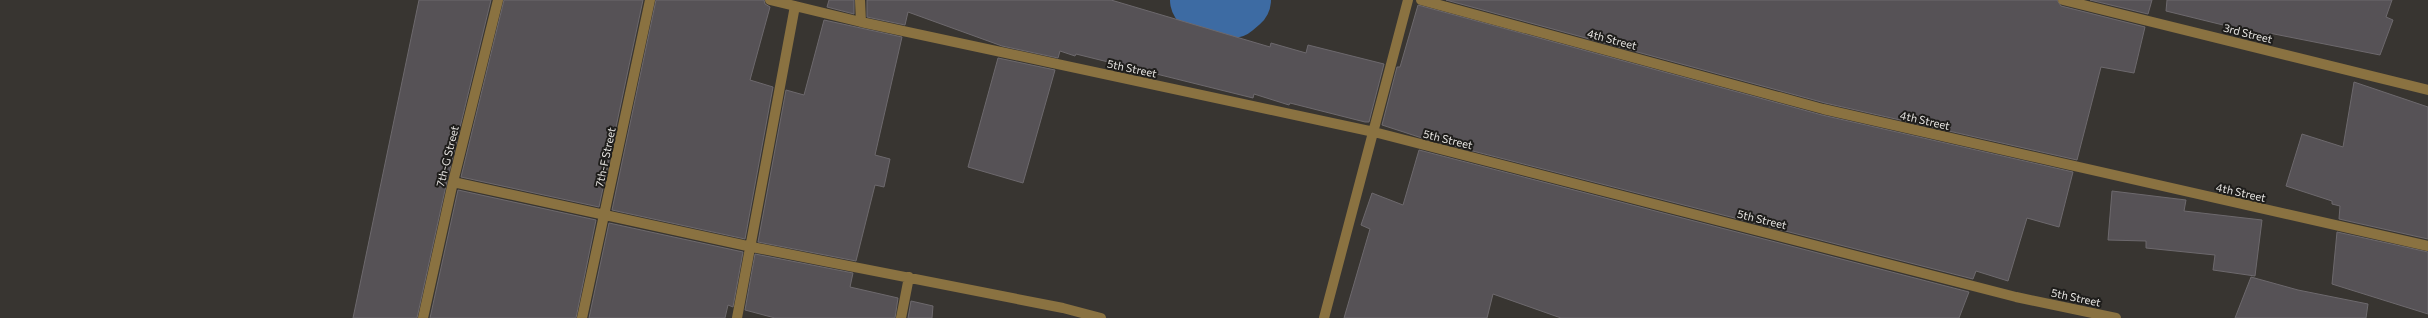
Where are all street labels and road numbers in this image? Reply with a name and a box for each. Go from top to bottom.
street label: 3rd Street [2222,21,2274,45]
street label: 4th Street [1586,26,1639,52]
street label: 5th Street [1106,56,1158,80]
street label: 4th Street [1899,108,1952,132]
street label: 7th-G Street [433,124,461,188]
street label: 7th-F Street [592,125,618,188]
street label: 5th Street [1422,127,1474,152]
street label: 4th Street [2215,180,2268,204]
street label: 5th Street [1736,207,1788,232]
street label: 5th Street [2050,285,2102,309]

